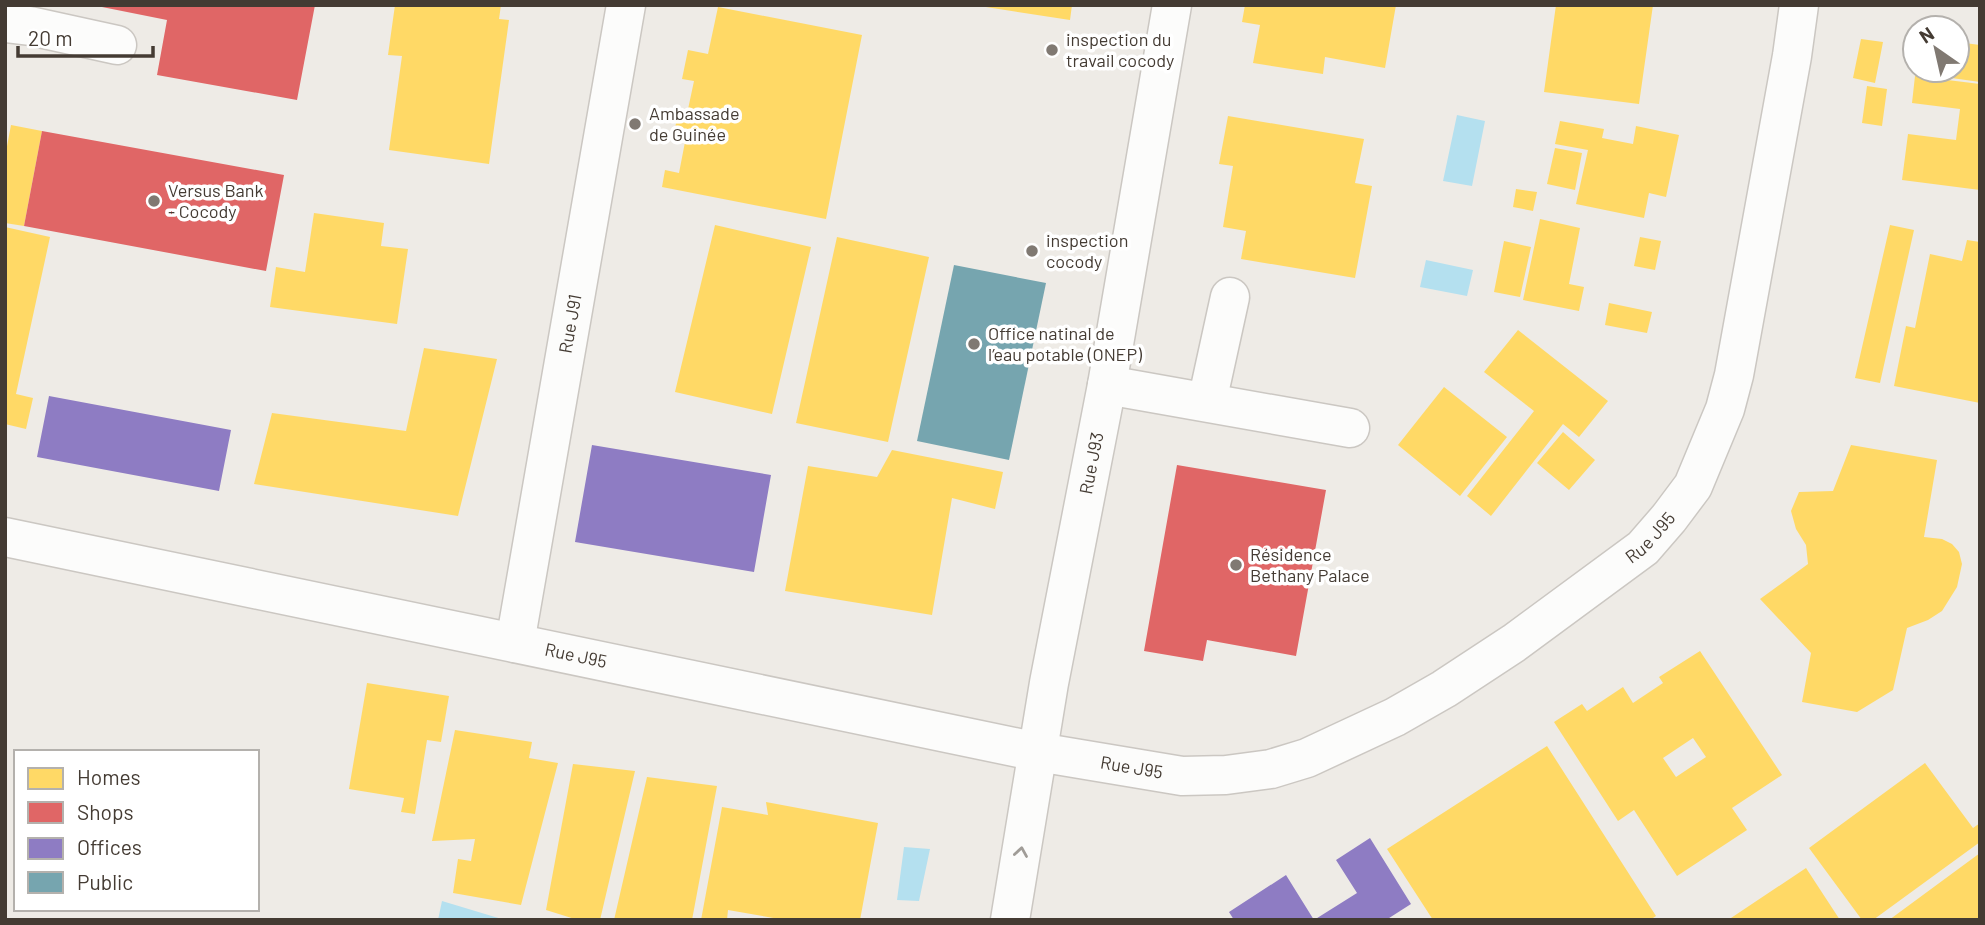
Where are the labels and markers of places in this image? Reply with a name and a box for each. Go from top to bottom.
place label: inspection du travail cocody [1066,28,1174,71]
marker: inspection du travail cocody [1044,42,1060,58]
place label: Ambassade de Guinée [649,102,740,145]
marker: Ambassade de Guinée [627,116,643,132]
place label: Versus Bank - Cocody [168,179,263,222]
marker: Versus Bank - Cocody [146,193,162,209]
place label: inspection cocody [1046,229,1128,272]
marker: inspection cocody [1024,243,1040,259]
place label: Office natinal de l’eau potable (ONEP) [988,322,1142,365]
marker: Office natinal de l’eau potable (ONEP) [966,336,982,352]
place label: Résidence Bethany Palace [1250,543,1370,586]
marker: Résidence Bethany Palace [1228,557,1244,573]

